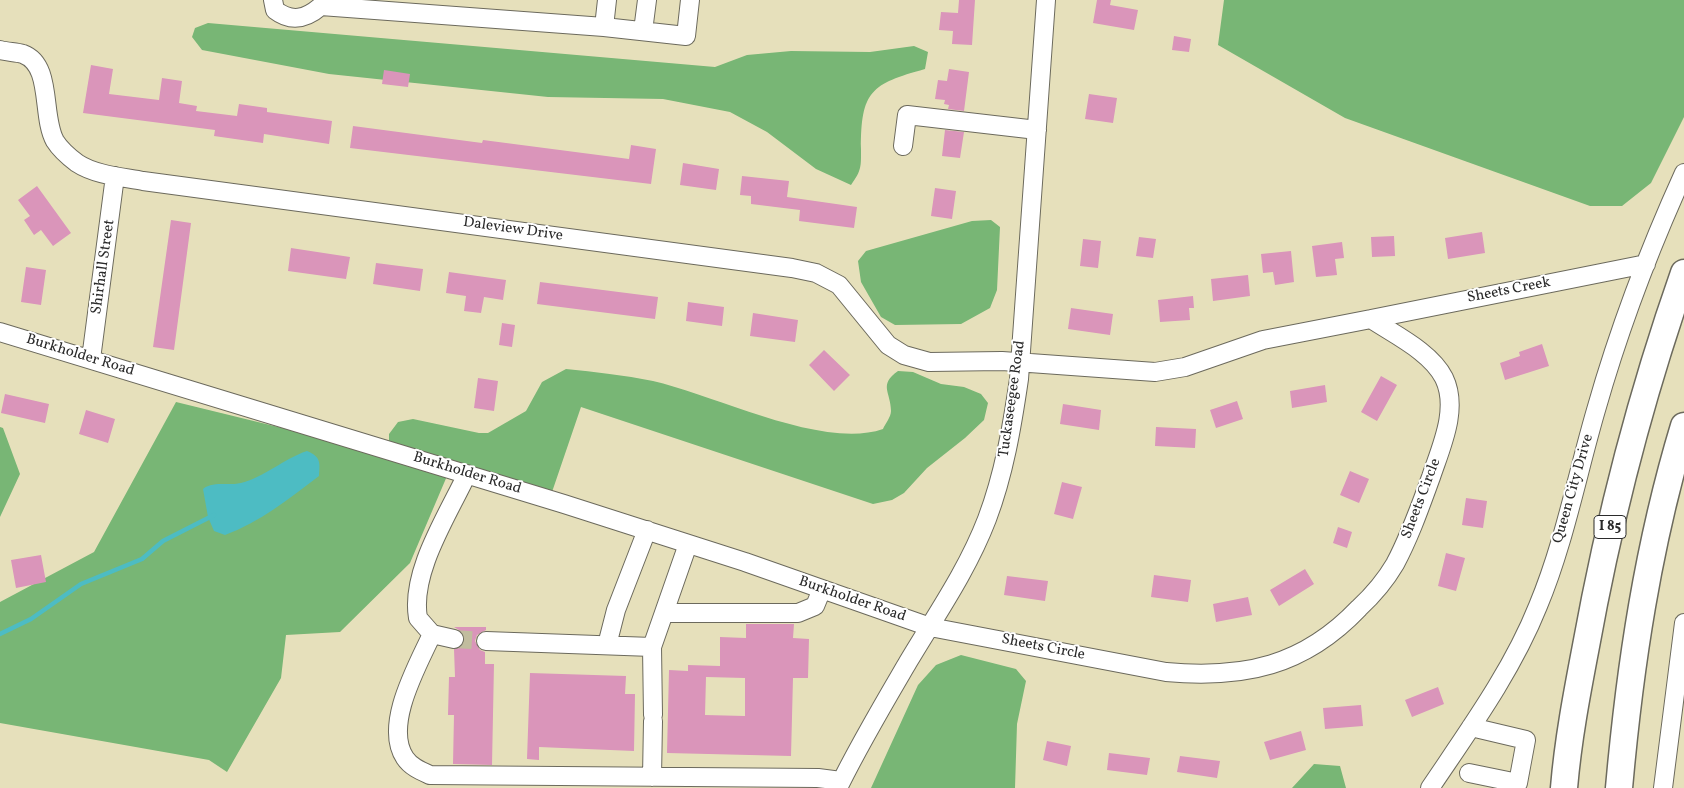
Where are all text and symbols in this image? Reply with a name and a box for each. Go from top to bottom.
street label: Daleview Drive [462,214,564,246]
street label: Shirhall Street [88,218,120,316]
street label: Sheets Creek [1466,274,1552,308]
street label: Burkholder Road [24,331,136,381]
street label: Tuckaseegee Road [996,339,1030,459]
street label: Queen City Drive [1550,432,1598,546]
street label: Burkholder Road [411,449,523,499]
street label: Sheets Circle [1398,456,1446,542]
road number: I 85 [1594,516,1626,538]
street label: Burkholder Road [796,573,908,627]
street label: Sheets Circle [1000,631,1086,665]

